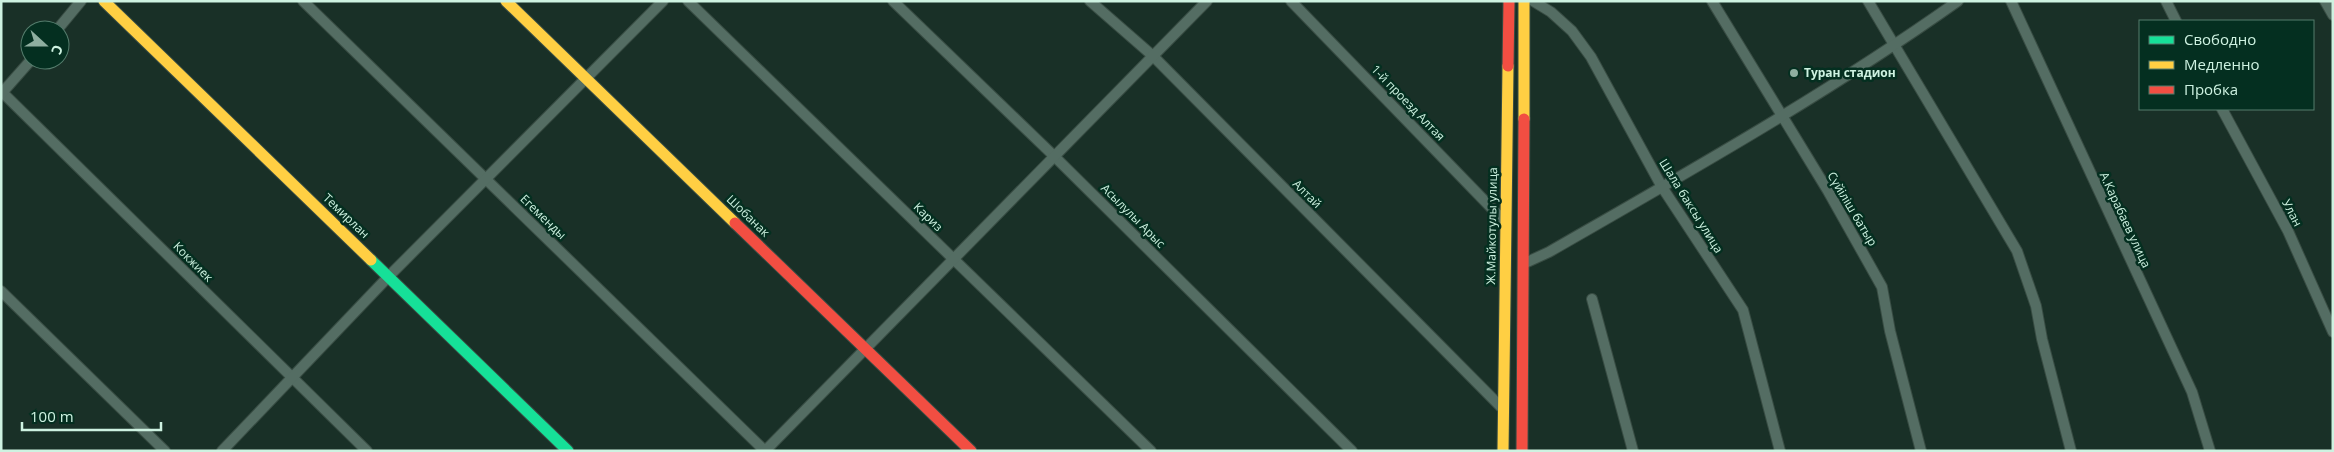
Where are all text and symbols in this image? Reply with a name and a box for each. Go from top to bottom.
north arrow [20,20,70,70]
legend [2139,20,2314,110]
text: Свободно [2184,29,2256,49]
text: С [47,42,68,57]
text: Медленно [2184,54,2260,74]
street label: 1-й проезд Алтая [1368,61,1449,144]
place label: Туран стадион [1804,64,1896,81]
marker: Туран стадион [1788,67,1800,79]
text: Пробка [2184,79,2238,99]
street label: Шала баксы улица [1655,155,1727,256]
street label: Ж.Майкотулы улица [1482,167,1501,285]
street label: Сүйіліш батыр [1824,168,1881,249]
street label: А.Карабаев улица [2096,169,2155,271]
street label: Алтай [1289,175,1326,212]
street label: Асылулы Арыс [1097,180,1169,252]
street label: Темирлан [319,189,373,242]
street label: Егеменды [517,190,570,243]
street label: Шобанак [723,191,774,241]
street label: Улан [2278,196,2307,229]
street label: Кариз [910,198,947,235]
street label: Кокжиек [170,238,218,286]
scale bar [22,400,161,432]
text: 100 m [30,406,74,426]

